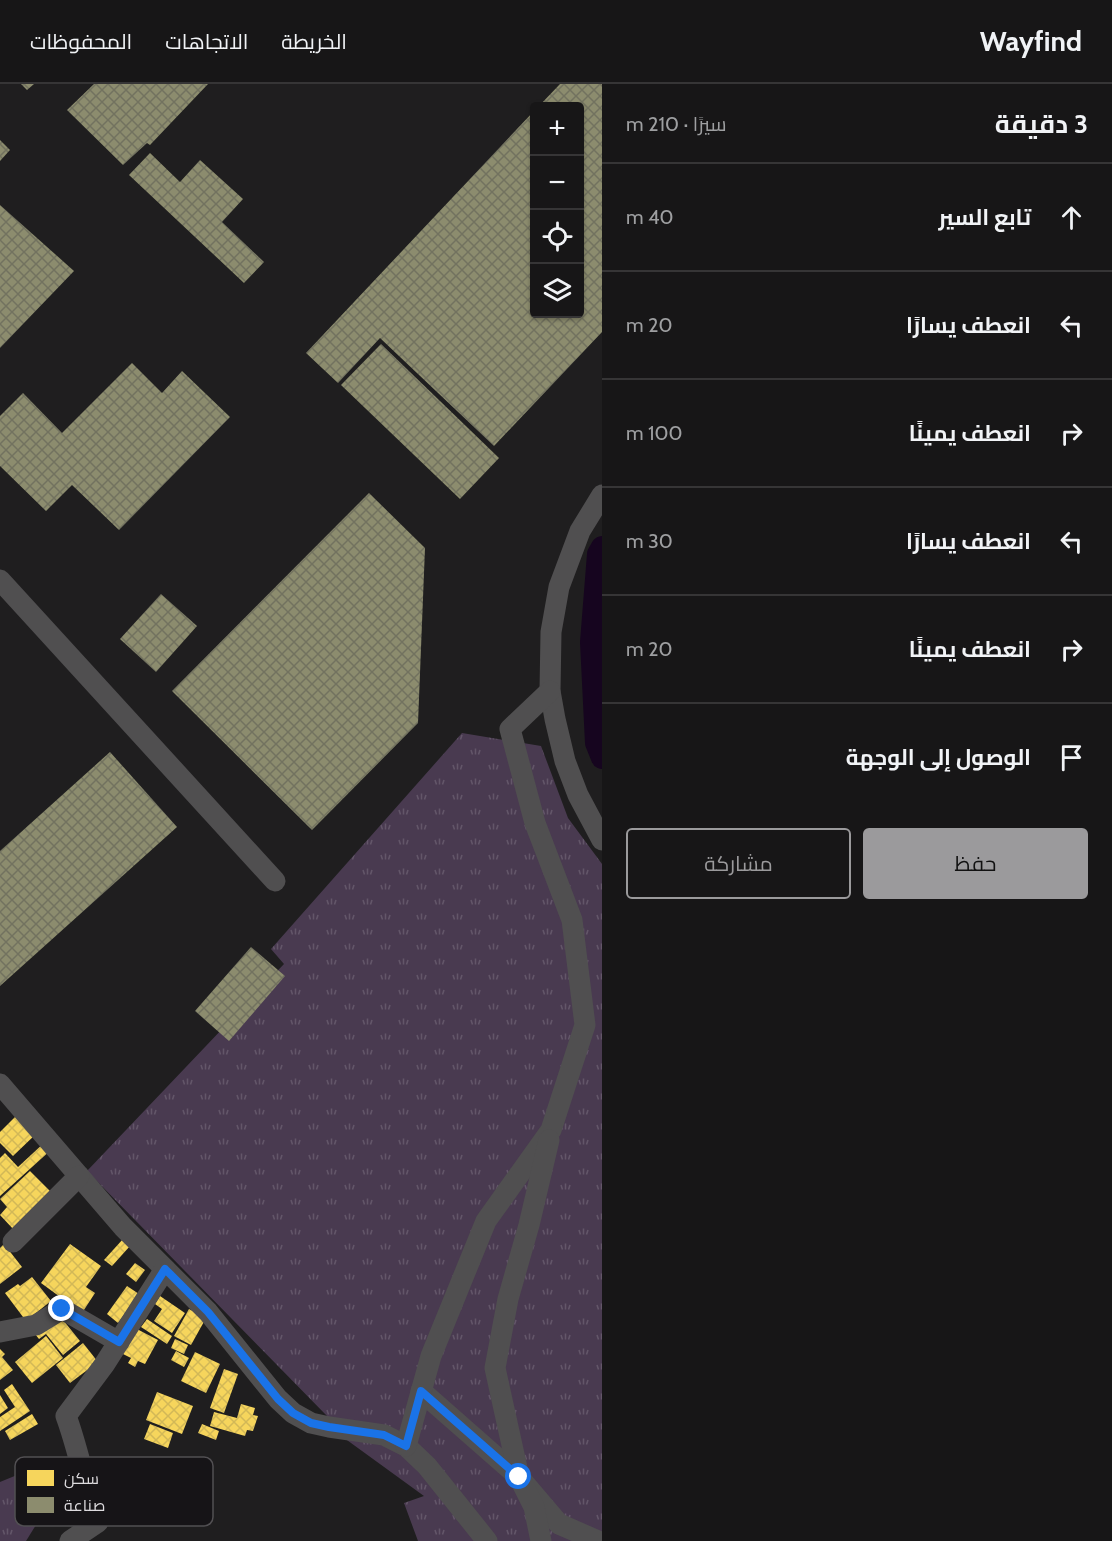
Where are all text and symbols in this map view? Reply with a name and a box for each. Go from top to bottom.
text: Wayfind [980,24,1082,58]
text: المحفوظات [30,29,132,54]
text: الاتجاهات [165,29,248,54]
text: الخريطة [281,29,347,54]
map controls [530,102,584,318]
button: + [530,102,584,156]
text: 3 دقيقة [995,108,1088,140]
text: سيرًا · 210 m [626,112,727,136]
button: − [530,156,584,210]
icon: ahead [1055,201,1088,234]
text: تابع السير [939,204,1031,231]
text: 40 m [626,205,674,229]
button: locate [530,210,584,264]
button: layers [530,264,584,318]
icon: left [1055,309,1088,342]
text: انعطف يسارًا [906,312,1031,339]
text: 20 m [626,313,673,337]
icon: right [1055,417,1088,450]
text: انعطف يمينًا [909,420,1031,447]
text: 100 m [626,421,683,445]
icon: left [1055,525,1088,558]
text: انعطف يسارًا [906,528,1031,555]
text: 30 m [626,529,673,553]
icon: right [1055,633,1088,666]
text: انعطف يمينًا [909,636,1031,663]
text: 20 m [626,637,673,661]
icon: arrive [1055,741,1088,774]
text: الوصول إلى الوجهة [846,744,1031,771]
button: مشاركة [626,828,851,899]
button: حفظ [863,828,1088,899]
route end [48,1295,74,1321]
legend [15,1457,213,1526]
route start [505,1463,531,1489]
text: سكن [64,1469,99,1489]
text: صناعة [64,1496,105,1515]

